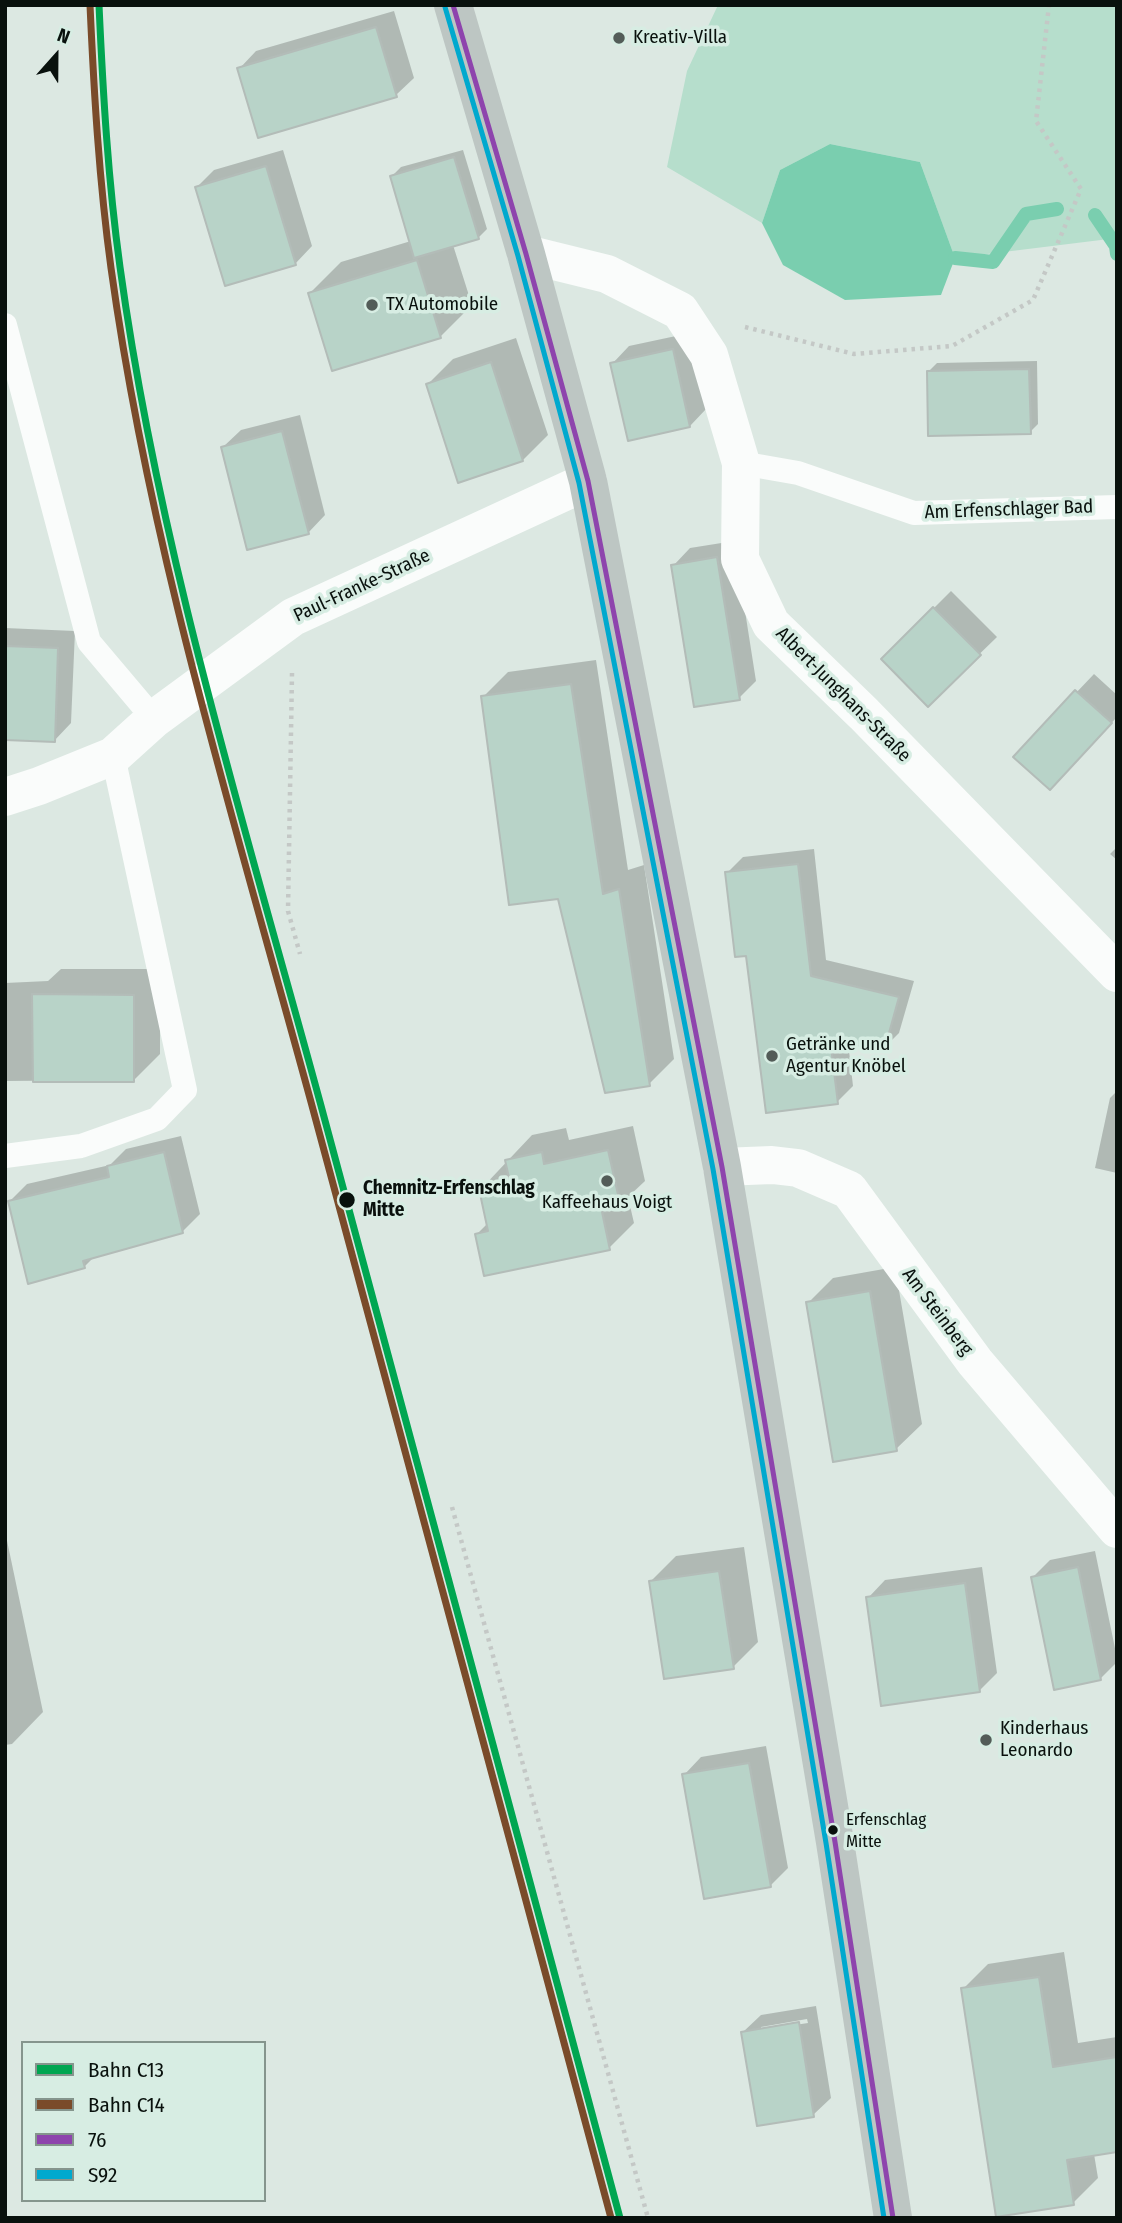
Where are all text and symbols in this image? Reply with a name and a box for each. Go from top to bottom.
north arrow [21,21,91,91]
text: N [54,23,73,49]
place label: Kreativ-Villa [633,27,727,49]
marker: Kreativ-Villa [611,30,627,46]
place label: TX Automobile [386,294,498,316]
marker: TX Automobile [364,297,380,313]
street label: Am Erfenschlager Bad [924,496,1094,524]
street label: Paul-Franke-Straße [290,544,434,628]
street label: Albert-Junghans-Straße [771,623,915,767]
place label: Getränke und Agentur Knöbel [786,1034,906,1078]
marker: Getränke und Agentur Knöbel [764,1048,780,1064]
marker: Kaffeehaus Voigt [599,1173,615,1189]
place label: Chemnitz-Erfenschlag Mitte [363,1178,535,1222]
marker: Chemnitz-Erfenschlag Mitte [337,1190,357,1210]
place label: Kaffeehaus Voigt [542,1192,672,1214]
street label: Am Steinberg [897,1264,977,1360]
place label: Kinderhaus Leonardo [1000,1718,1088,1762]
marker: Kinderhaus Leonardo [978,1732,994,1748]
place label: Erfenschlag Mitte [846,1810,926,1850]
marker: Erfenschlag Mitte [826,1823,840,1837]
legend [21,2041,266,2202]
text: Bahn C13 [88,2057,164,2083]
text: Bahn C14 [88,2092,165,2118]
text: 76 [88,2127,106,2153]
text: S92 [88,2162,117,2188]

